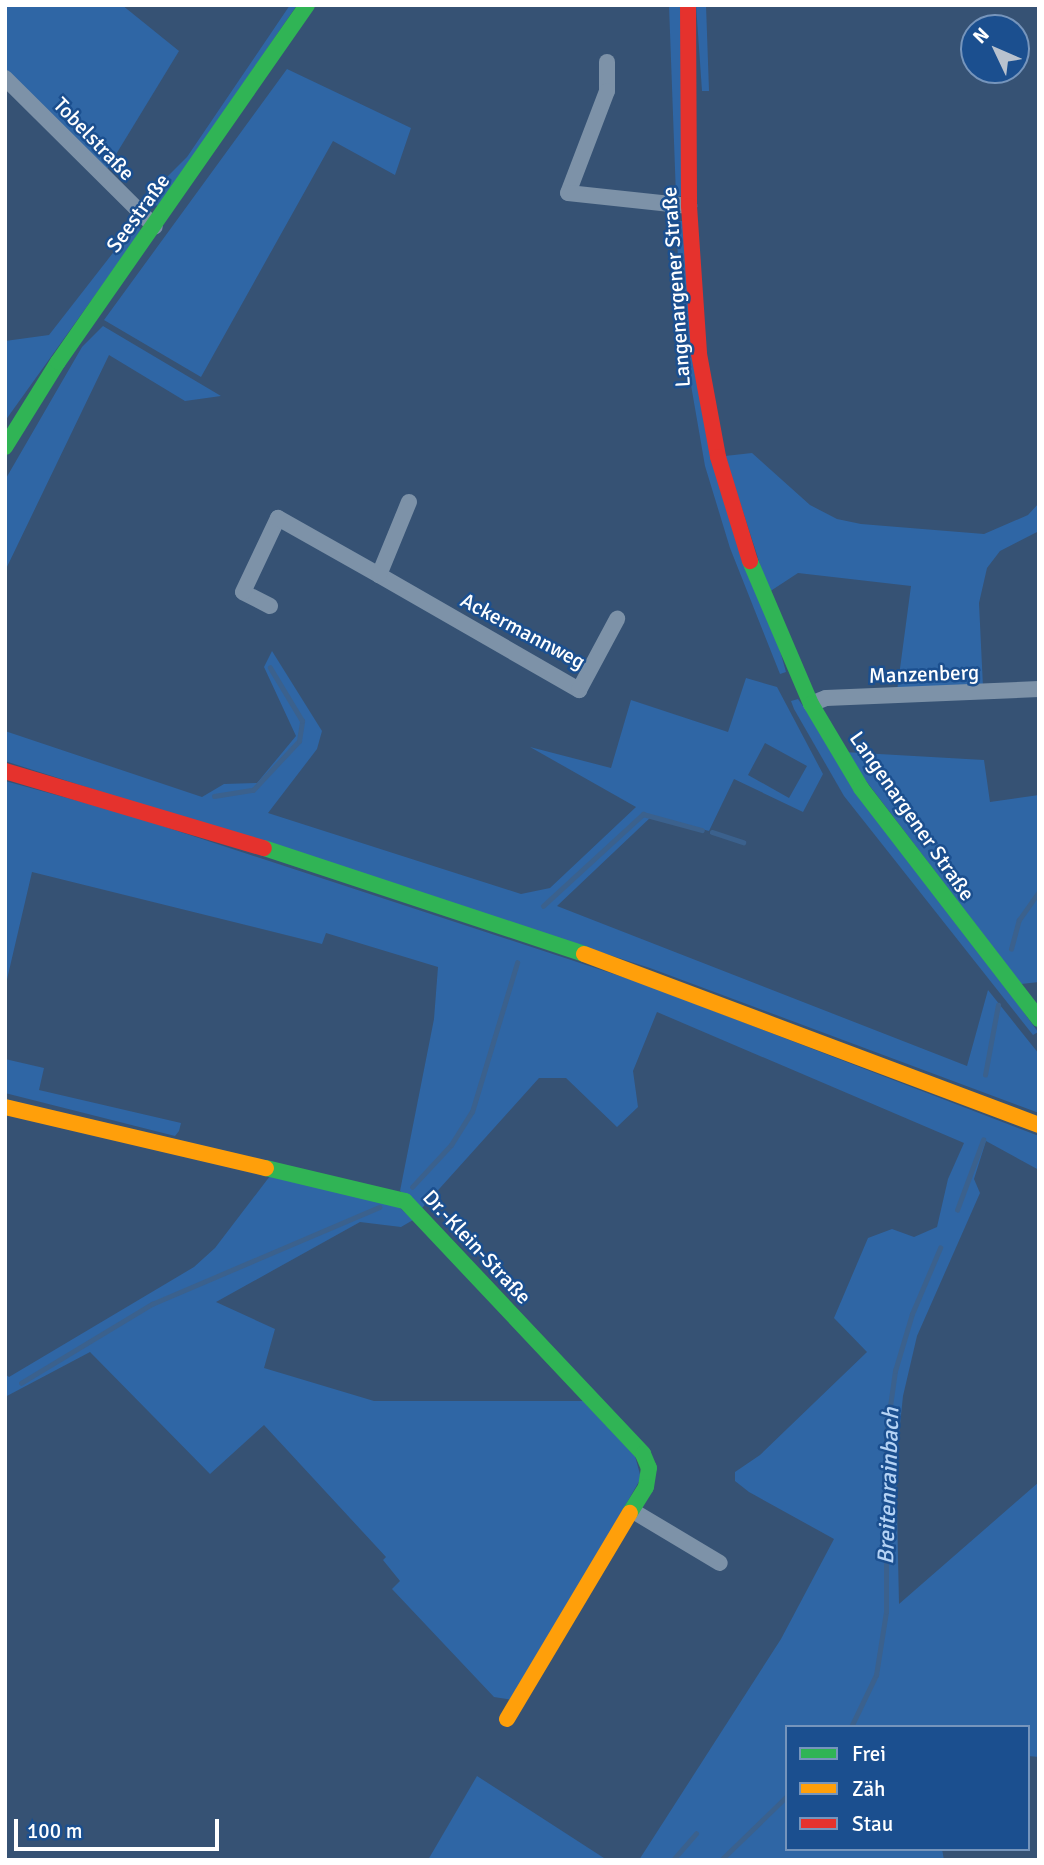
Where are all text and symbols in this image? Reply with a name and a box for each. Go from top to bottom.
north arrow [960,14,1030,84]
text: N [968,23,995,49]
street label: Tobelstraße [48,92,140,186]
street label: Seestraße [101,169,175,257]
street label: Langenargener Straße [656,186,696,388]
street label: Ackermannweg [456,588,590,674]
street label: Manzenberg [868,659,980,689]
street label: Langenargener Straße [844,726,980,906]
street label: Dr.-Klein-Straße [418,1185,536,1309]
water label: Breitenrainbach [872,1407,906,1565]
legend [785,1725,1030,1851]
text: Frei [852,1741,886,1767]
text: Zäh [852,1776,886,1802]
scale bar [18,1806,222,1850]
text: Stau [852,1811,893,1837]
text: 100 m [27,1818,82,1844]

